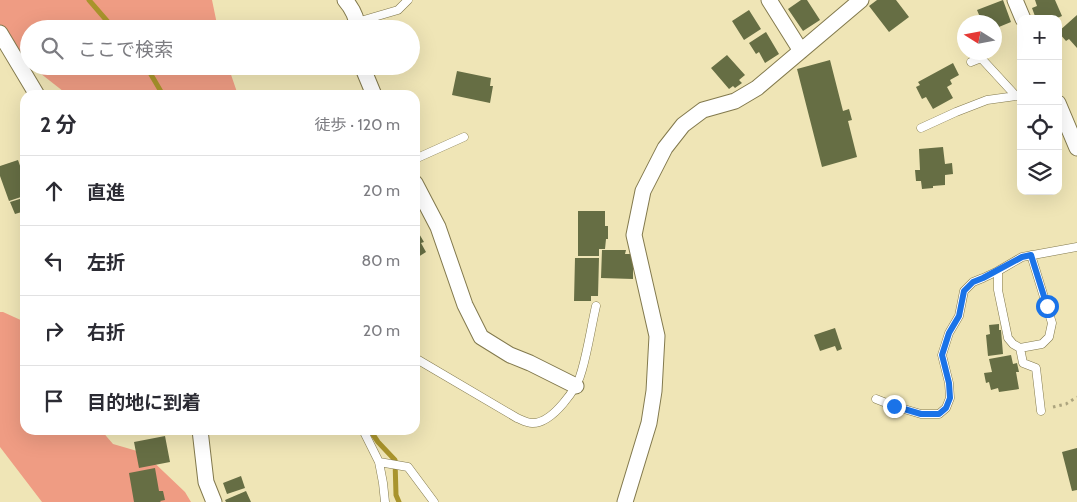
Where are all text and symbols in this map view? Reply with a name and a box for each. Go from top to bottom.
north arrow [957,15,1002,60]
map controls [1017,15,1062,195]
button: + [1017,15,1062,60]
search box [20,20,420,75]
icon: search [38,34,66,62]
text: ここで検索 [78,38,173,61]
button: − [1017,60,1062,105]
button: locate [1017,105,1062,150]
text: 2 分 [40,112,77,137]
text: 徒歩 · 120 m [315,115,400,134]
button: layers [1017,150,1062,195]
icon: ahead [40,177,68,205]
text: 直進 [87,181,125,204]
text: 20 m [363,181,400,200]
icon: left [40,247,68,275]
text: 左折 [87,251,125,274]
text: 80 m [362,251,400,270]
route start [1036,295,1059,318]
icon: right [40,317,68,345]
text: 右折 [87,321,125,344]
text: 20 m [363,321,400,340]
icon: arrive [40,387,68,415]
text: 目的地に到着 [87,391,201,414]
route end [883,395,906,418]

